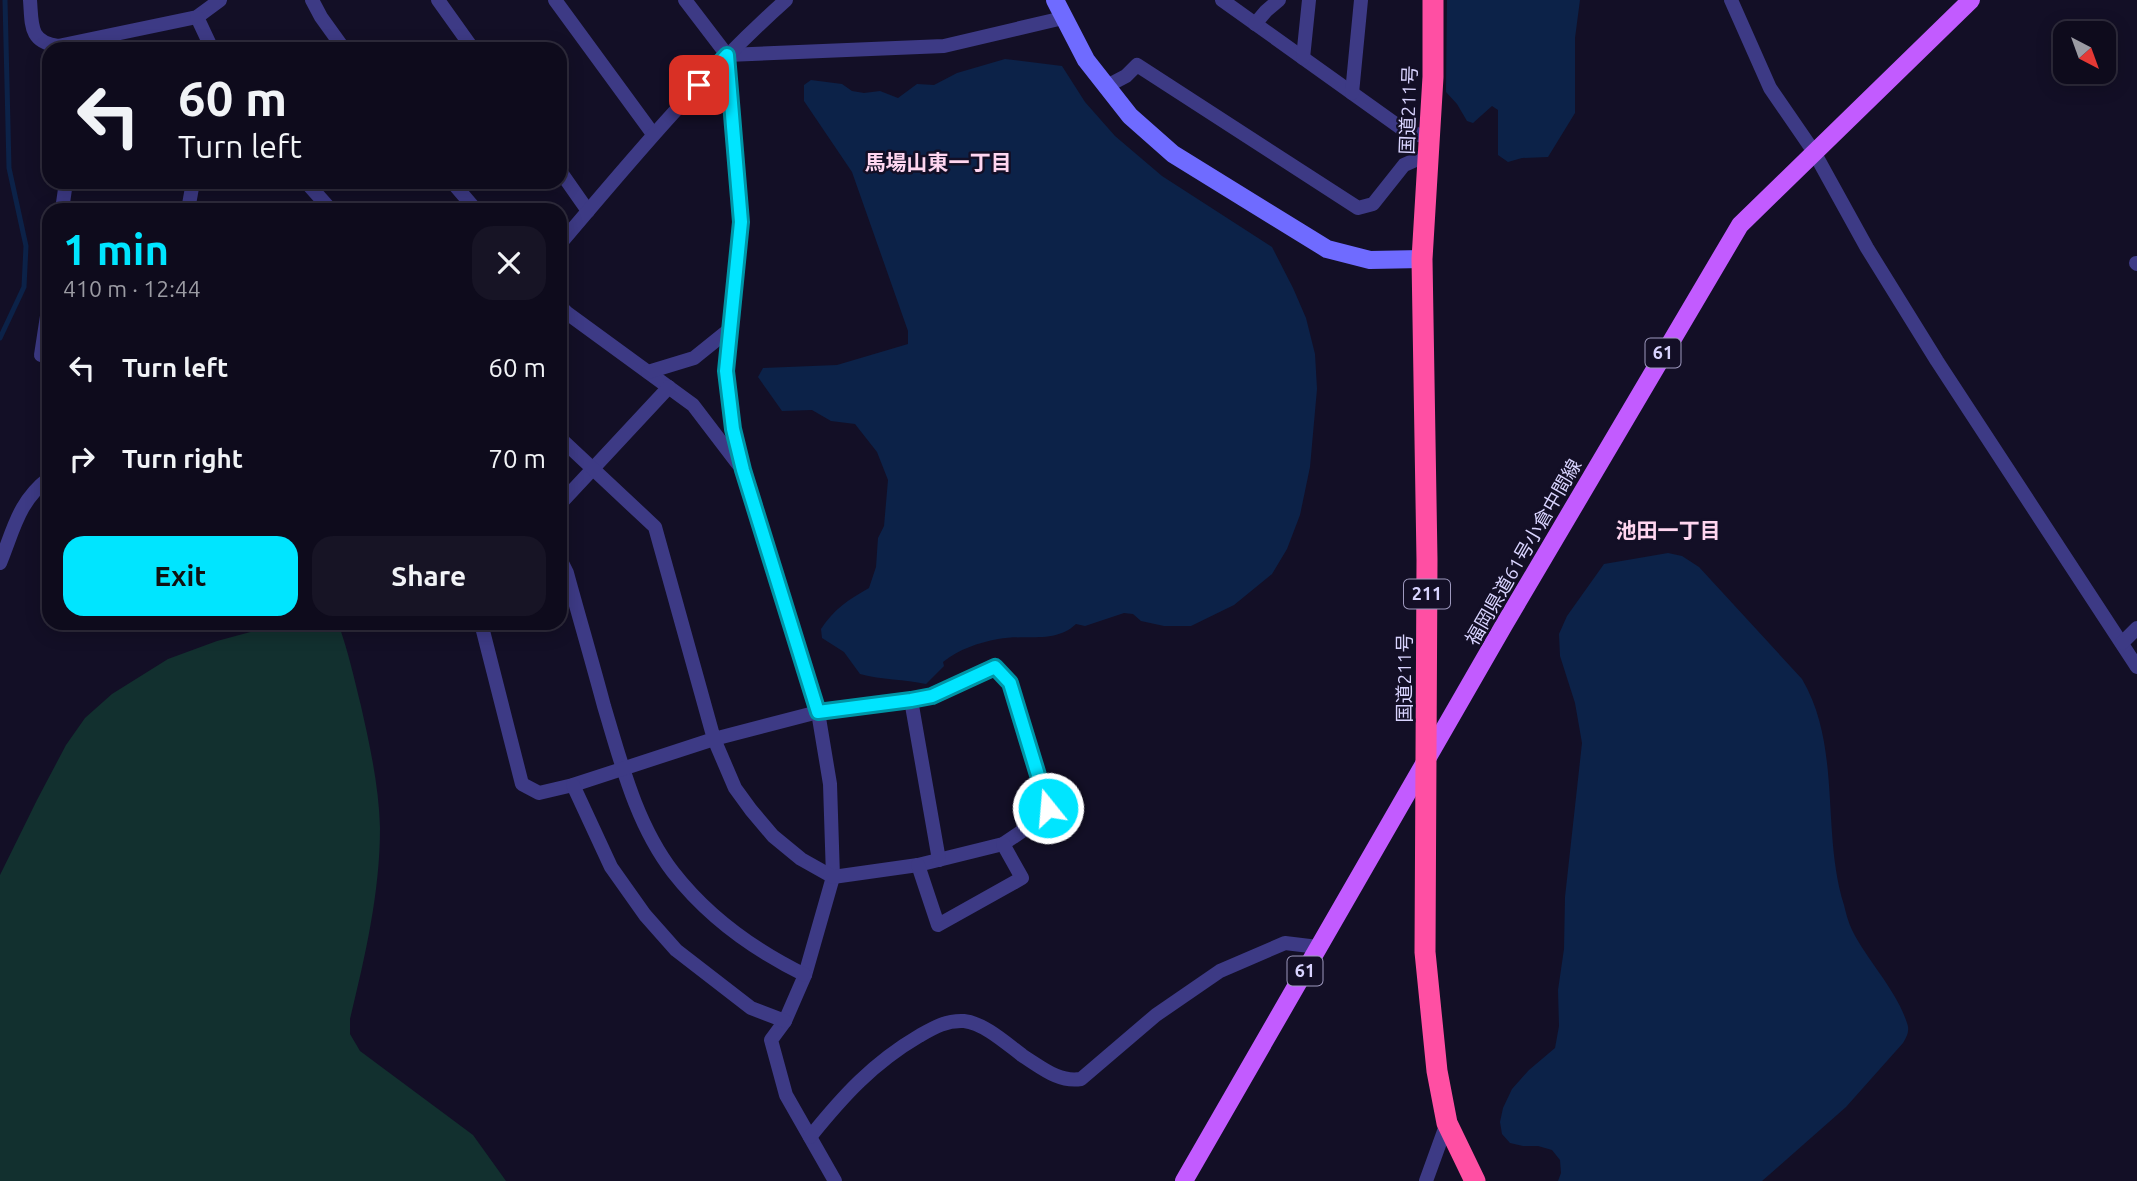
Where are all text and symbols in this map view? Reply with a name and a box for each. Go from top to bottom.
north arrow [2053,21,2116,84]
map controls [2053,21,2116,84]
pin [669,55,729,115]
street label: 国道211号 [1395,65,1421,155]
icon: arrive [680,66,718,104]
icon: left [63,70,154,161]
text: 60 m [178,70,287,125]
text: Turn left [178,128,302,164]
district label: 馬場山東一丁目 [865,150,1012,174]
text: 1 min [63,226,169,273]
button: close [472,226,546,300]
text: 410 m · 12:44 [63,276,201,301]
road number: 61 [1646,338,1680,368]
icon: left [63,349,101,387]
text: Turn left [122,353,228,382]
text: 60 m [488,353,546,382]
icon: right [63,440,101,478]
text: Turn right [122,444,243,473]
text: 70 m [488,444,546,473]
street label: 福岡県道61号小倉中間線 [1461,455,1585,649]
district label: 池田一丁目 [1616,518,1721,542]
button: Exit [63,536,298,616]
button: Share [312,536,546,616]
road number: 211 [1404,580,1450,608]
street label: 国道211号 [1393,633,1415,723]
position arrow [1011,771,1085,845]
road number: 61 [1288,956,1322,986]

